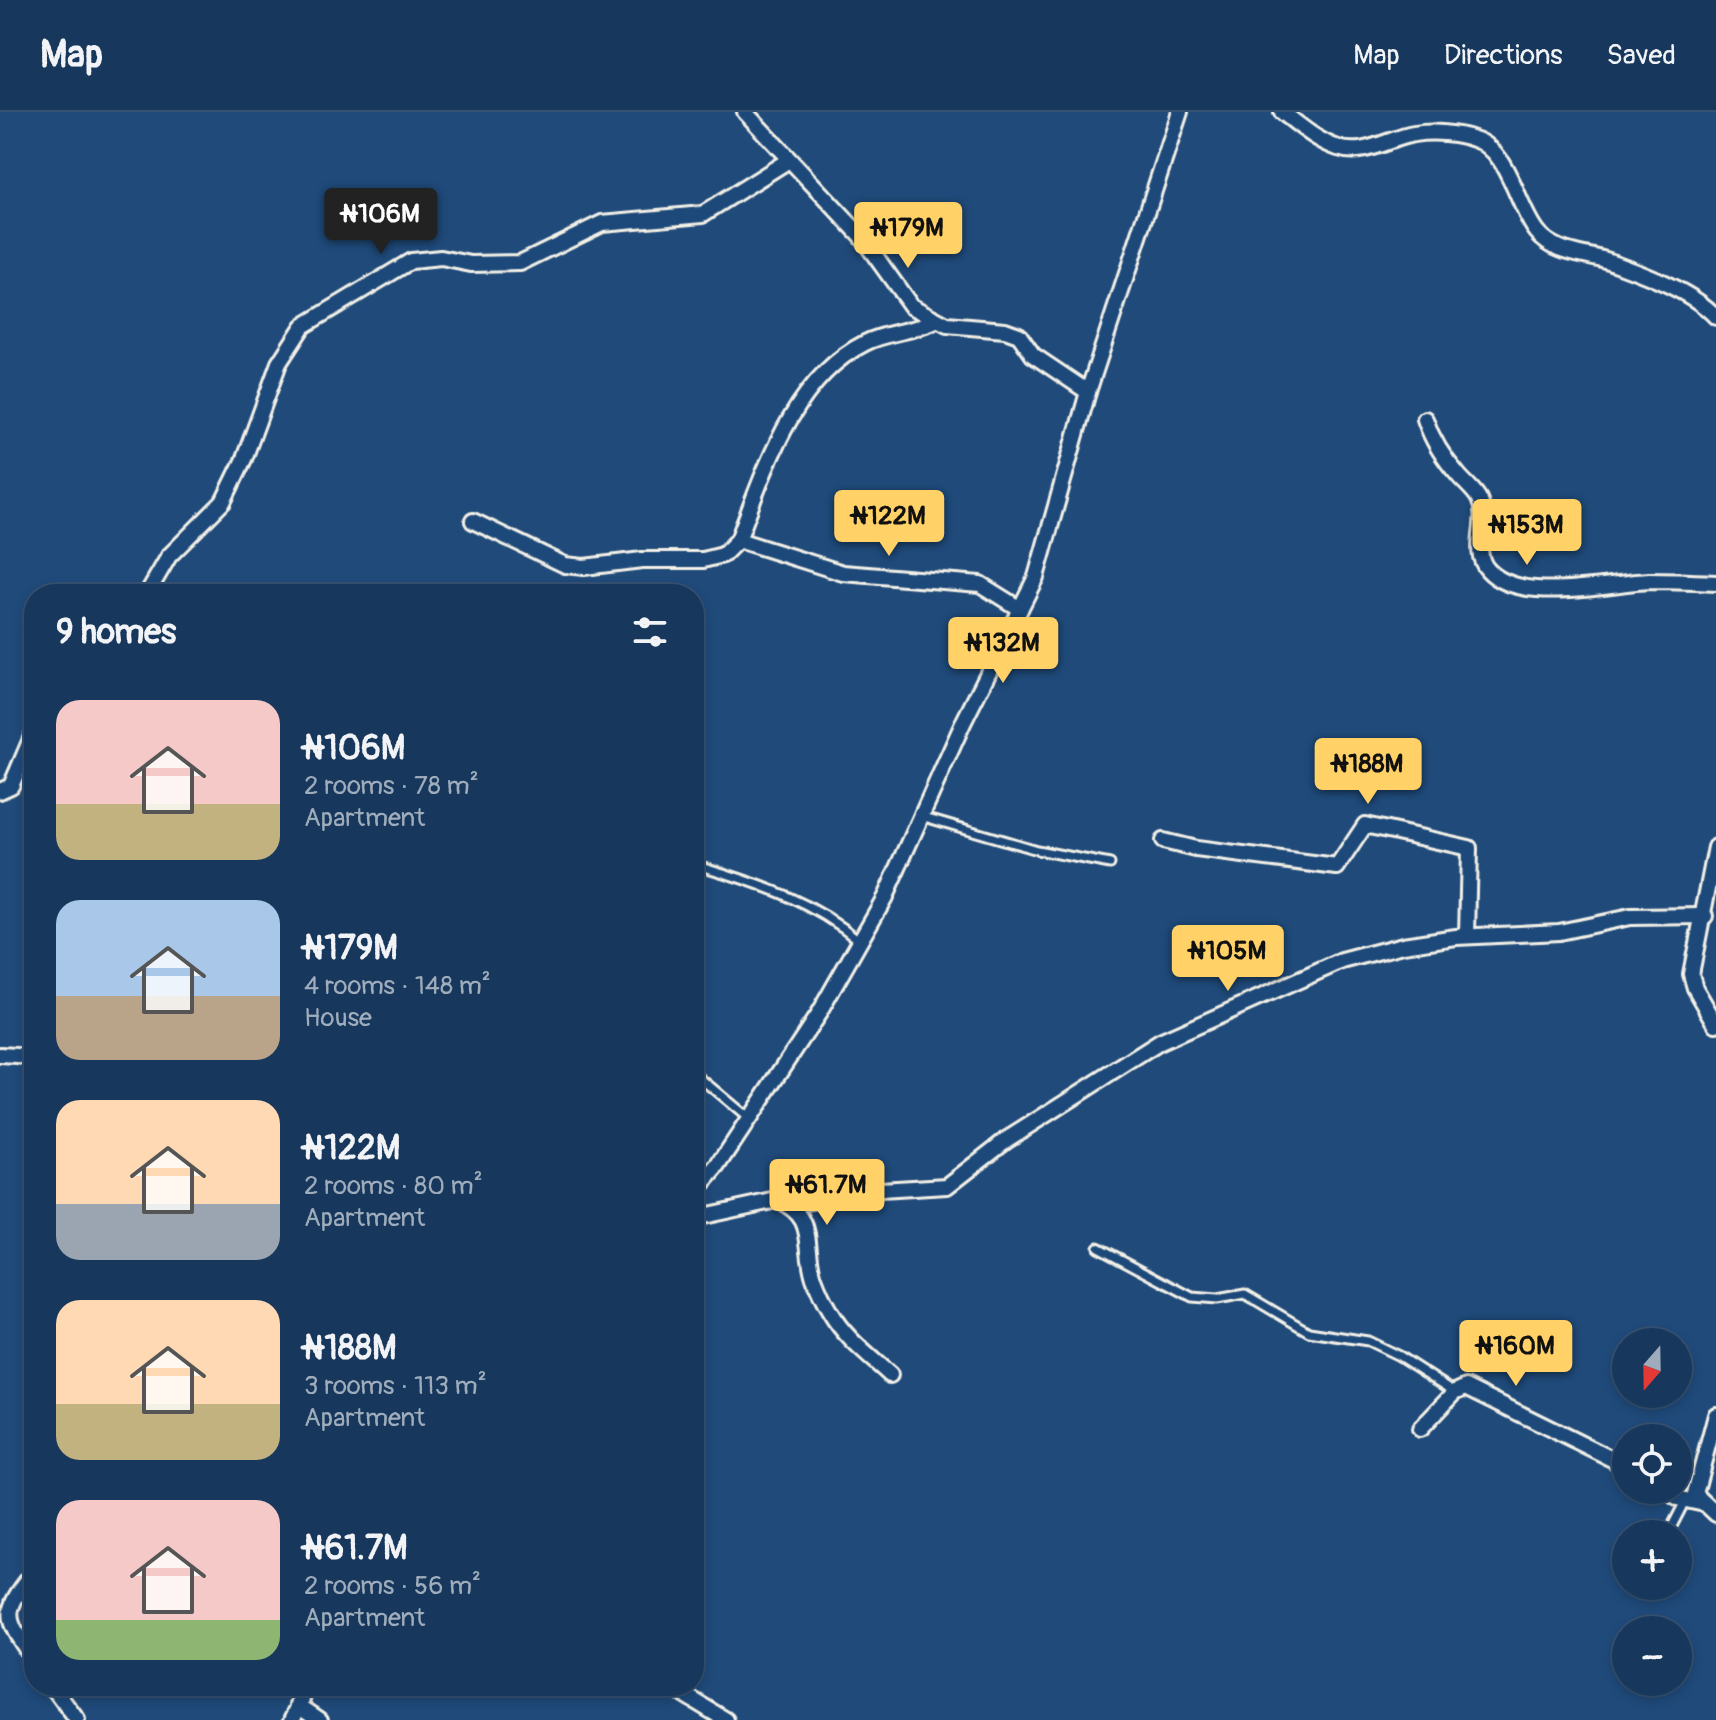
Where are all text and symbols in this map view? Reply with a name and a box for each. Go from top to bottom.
text: Map [40,31,103,79]
text: Map [1353,38,1400,73]
text: Directions [1444,38,1563,73]
text: Saved [1607,38,1676,73]
pin: ₦106M [325,188,437,256]
text: ₦106M [342,198,420,230]
pin: ₦179M [852,202,964,270]
text: ₦179M [872,212,944,244]
pin: ₦122M [833,490,945,558]
pin: ₦153M [1471,499,1583,567]
text: ₦122M [852,500,926,532]
text: ₦153M [1490,509,1564,541]
icon: filters [628,610,672,654]
text: 9 homes [56,611,176,654]
pin: ₦132M [947,617,1059,685]
text: ₦132M [966,627,1040,659]
text: ₦106M [304,727,405,770]
icon: home [120,732,216,828]
pin: ₦188M [1312,738,1424,806]
text: ₦188M [1333,748,1403,780]
text: 2 rooms · 78 m² [304,770,479,802]
text: Apartment [304,802,425,834]
pin: ₦105M [1172,925,1284,993]
text: ₦179M [304,927,398,970]
icon: home [120,932,216,1028]
text: ₦105M [1190,935,1266,967]
text: 4 rooms · 148 m² [304,970,491,1002]
text: House [304,1002,372,1034]
text: ₦122M [304,1127,400,1170]
icon: home [120,1132,216,1228]
pin: ₦61.7M [762,1159,892,1227]
text: ₦61.7M [787,1169,867,1201]
text: 2 rooms · 80 m² [304,1170,483,1202]
text: Apartment [304,1202,425,1234]
pin: ₦160M [1460,1320,1572,1388]
text: ₦188M [304,1327,396,1370]
north arrow [1612,1328,1692,1408]
map controls [1612,1328,1692,1696]
text: ₦160M [1477,1330,1555,1362]
icon: home [120,1332,216,1428]
text: 3 rooms · 113 m² [304,1370,487,1402]
text: Apartment [304,1402,425,1434]
button: locate [1612,1424,1692,1504]
button: + [1612,1520,1692,1600]
text: ₦61.7M [304,1527,407,1570]
icon: home [120,1532,216,1628]
text: 2 rooms · 56 m² [304,1570,481,1602]
text: Apartment [304,1602,425,1634]
button: − [1612,1616,1692,1696]

